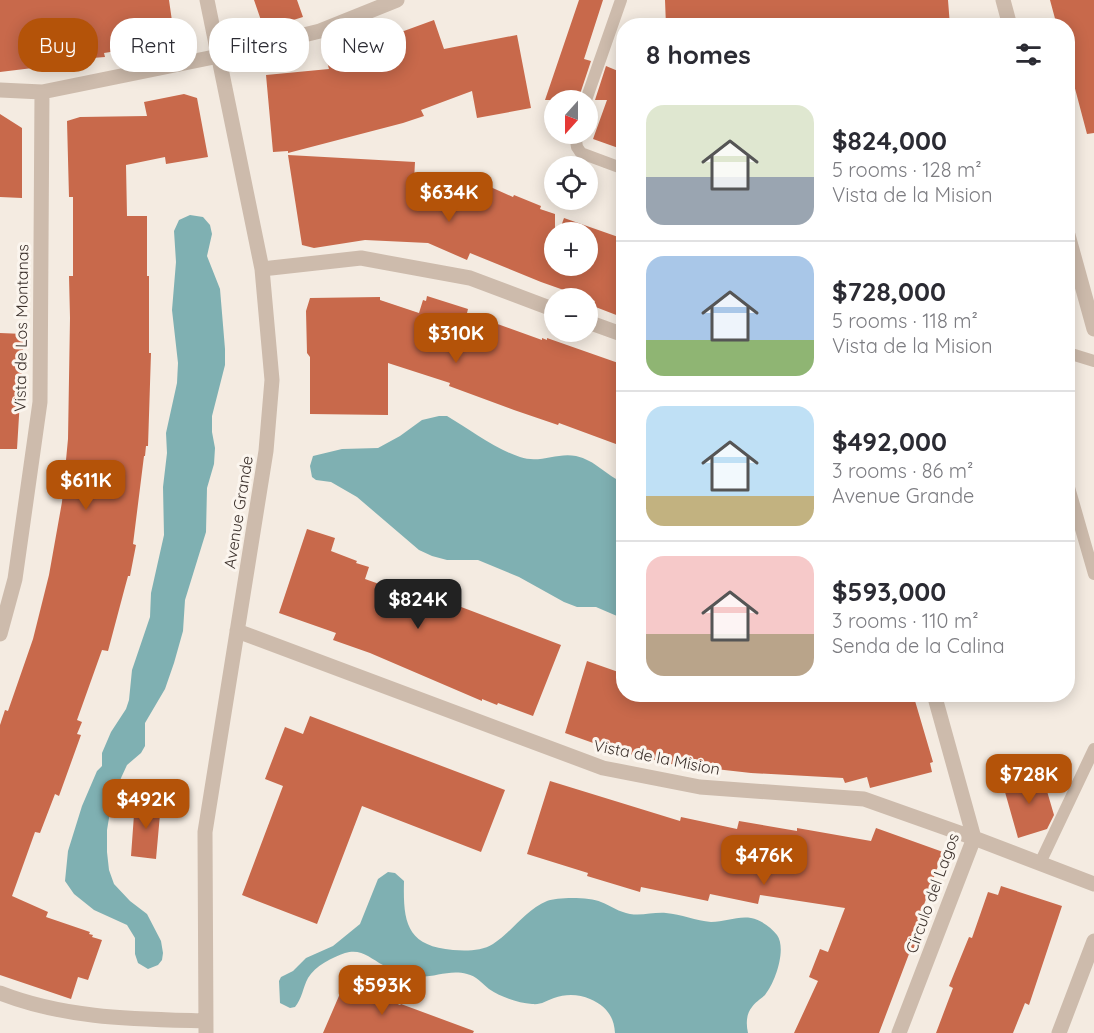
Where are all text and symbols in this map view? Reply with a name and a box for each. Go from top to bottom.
chip: Buy [18,18,98,72]
chip: Rent [110,18,197,72]
chip: Filters [209,18,309,72]
chip: New [321,18,406,72]
text: 8 homes [646,38,751,71]
icon: filters [1012,38,1045,71]
north arrow [544,90,598,144]
map controls [544,90,598,342]
text: $824,000 [832,124,947,157]
icon: home [694,129,766,201]
button: locate [544,156,598,210]
text: 5 rooms · 128 m² [832,157,982,182]
pin: $634K [407,172,491,223]
text: $634K [420,179,478,204]
text: Vista de la Mision [832,182,993,207]
button: + [544,222,598,276]
street label: Vista de Los Montanas [10,244,32,412]
text: $728,000 [832,275,946,308]
icon: home [694,280,766,352]
button: − [544,288,598,342]
text: 5 rooms · 118 m² [832,308,978,333]
pin: $310K [414,313,498,364]
text: $310K [428,320,484,345]
text: Vista de la Mision [832,333,993,358]
text: $492,000 [832,425,947,458]
icon: home [694,430,766,502]
street label: Avenue Grande [219,454,257,570]
text: 3 rooms · 86 m² [832,458,973,483]
pin: $611K [44,460,128,511]
text: $611K [60,467,112,492]
text: Avenue Grande [832,483,974,508]
text: $593,000 [832,575,946,608]
pin: $824K [376,579,460,630]
icon: home [694,580,766,652]
text: $824K [388,586,448,611]
text: 3 rooms · 110 m² [832,608,979,633]
text: Senda de la Calina [832,633,1005,658]
street label: Vista de la Mision [592,735,722,779]
pin: $728K [987,754,1071,805]
text: $728K [1000,761,1058,786]
pin: $492K [104,779,188,830]
text: $492K [116,786,176,811]
street label: Circulo del Lagos [901,830,963,956]
pin: $476K [722,835,806,886]
text: $476K [735,842,793,867]
pin: $593K [340,965,424,1016]
text: $593K [353,972,411,997]

